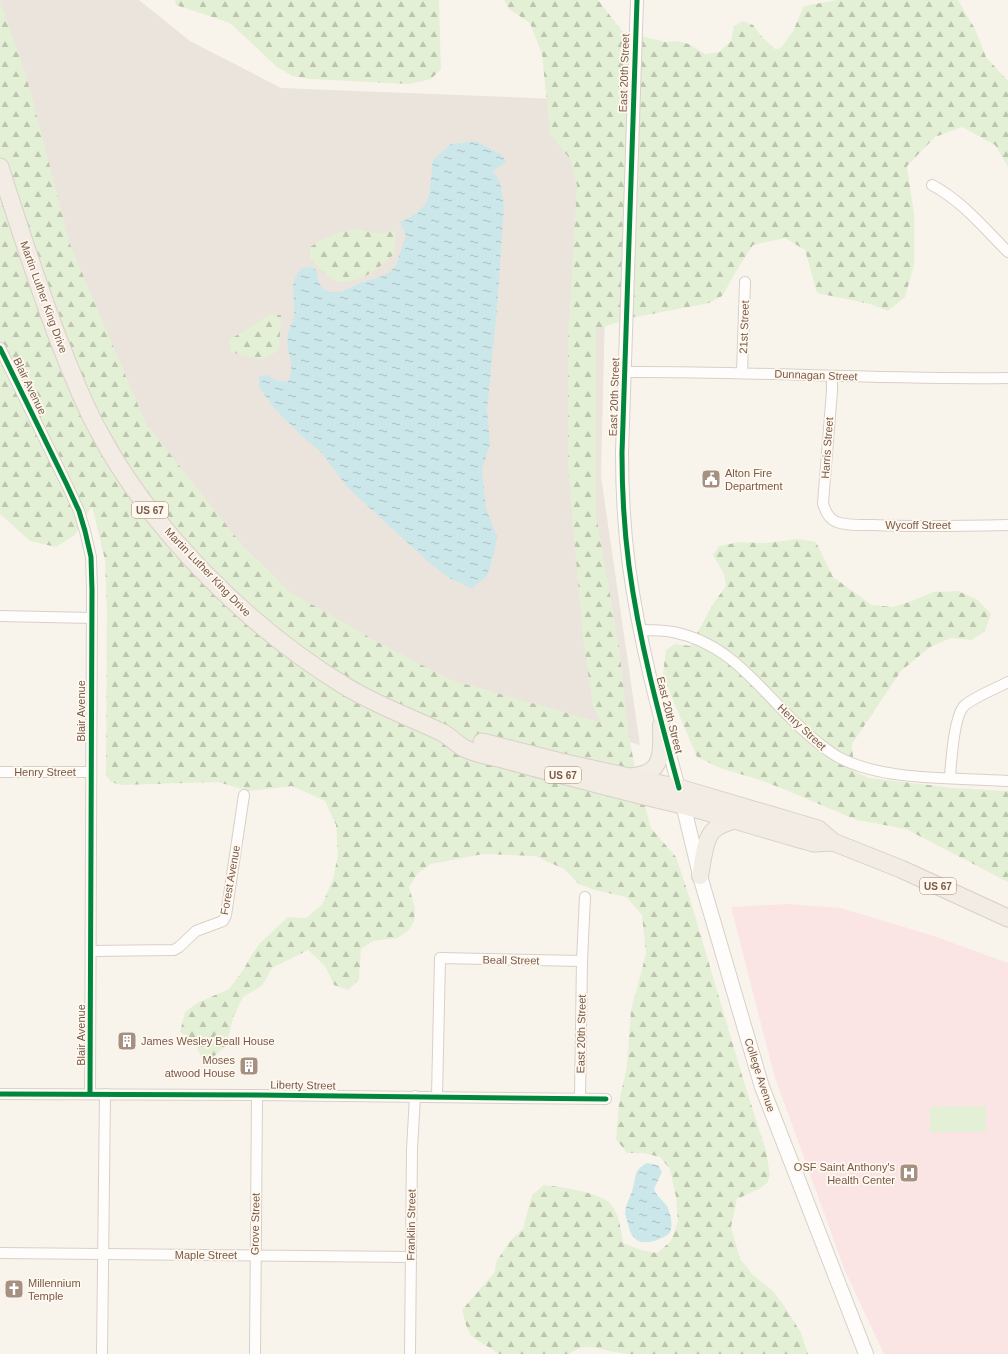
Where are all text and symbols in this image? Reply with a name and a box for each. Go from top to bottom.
street label: East 20th Street [617,33,631,113]
street label: Martin Luther King Drive [18,239,70,355]
street label: 21st Street [737,300,751,354]
street label: Blair Avenue [11,356,49,416]
street label: East 20th Street [607,357,621,437]
street label: Dunnagan Street [774,368,858,382]
street label: Harris Street [819,417,835,479]
place label: Alton Fire Department [725,467,782,492]
public building icon: Alton Fire Department [700,468,722,490]
road number: US 67 [132,502,168,518]
street label: Wycoff Street [885,519,951,531]
street label: Martin Luther King Drive [162,525,254,619]
street label: East 20th Street [655,675,685,755]
street label: Blair Avenue [75,680,87,742]
street label: Henry Street [775,702,829,752]
street label: Henry Street [14,766,76,778]
road number: US 67 [545,767,581,783]
street label: Forest Avenue [218,844,242,916]
road number: US 67 [920,878,956,894]
street label: Beall Street [482,954,540,966]
street label: East 20th Street [574,994,588,1074]
street label: Blair Avenue [75,1004,87,1066]
building icon: James Wesley Beall House [116,1030,138,1052]
place label: James Wesley Beall House [141,1035,275,1047]
street label: College Avenue [742,1037,778,1113]
place label: Moses atwood House [165,1054,235,1079]
building icon: Moses atwood House [238,1055,260,1077]
street label: Liberty Street [270,1078,336,1092]
place label: OSF Saint Anthony's Health Center [794,1161,895,1186]
hospital icon: OSF Saint Anthony's Health Center [898,1162,920,1184]
street label: Franklin Street [404,1189,418,1261]
street label: Grove Street [248,1193,262,1255]
street label: Maple Street [175,1249,237,1261]
place label: Millennium Temple [28,1277,81,1302]
church icon: Millennium Temple [3,1278,25,1300]

